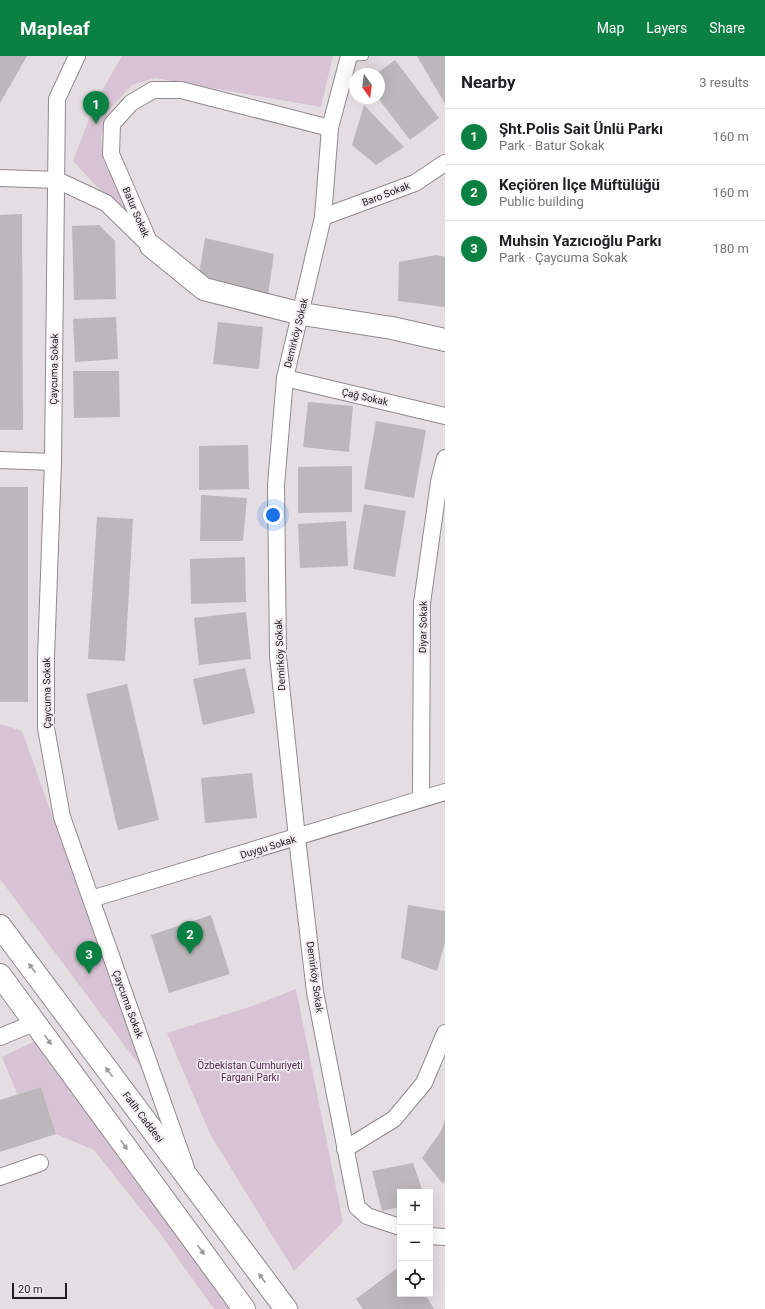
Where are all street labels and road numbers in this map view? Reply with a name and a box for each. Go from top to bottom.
street label: Baro Sokak [361,180,412,208]
street label: Batur Sokak [120,185,152,240]
street label: Demirköy Sokak [282,296,310,369]
street label: Çaycuma Sokak [48,332,60,405]
street label: Çağ Sokak [341,386,390,408]
street label: Diyar Sokak [417,600,429,653]
street label: Demirköy Sokak [273,618,287,691]
street label: Çaycuma Sokak [41,656,53,729]
street label: Duygu Sokak [239,833,298,861]
street label: Demirköy Sokak [305,941,326,1014]
street label: Çaycuma Sokak [111,969,146,1040]
street label: Fatih Caddesi [120,1089,166,1145]

